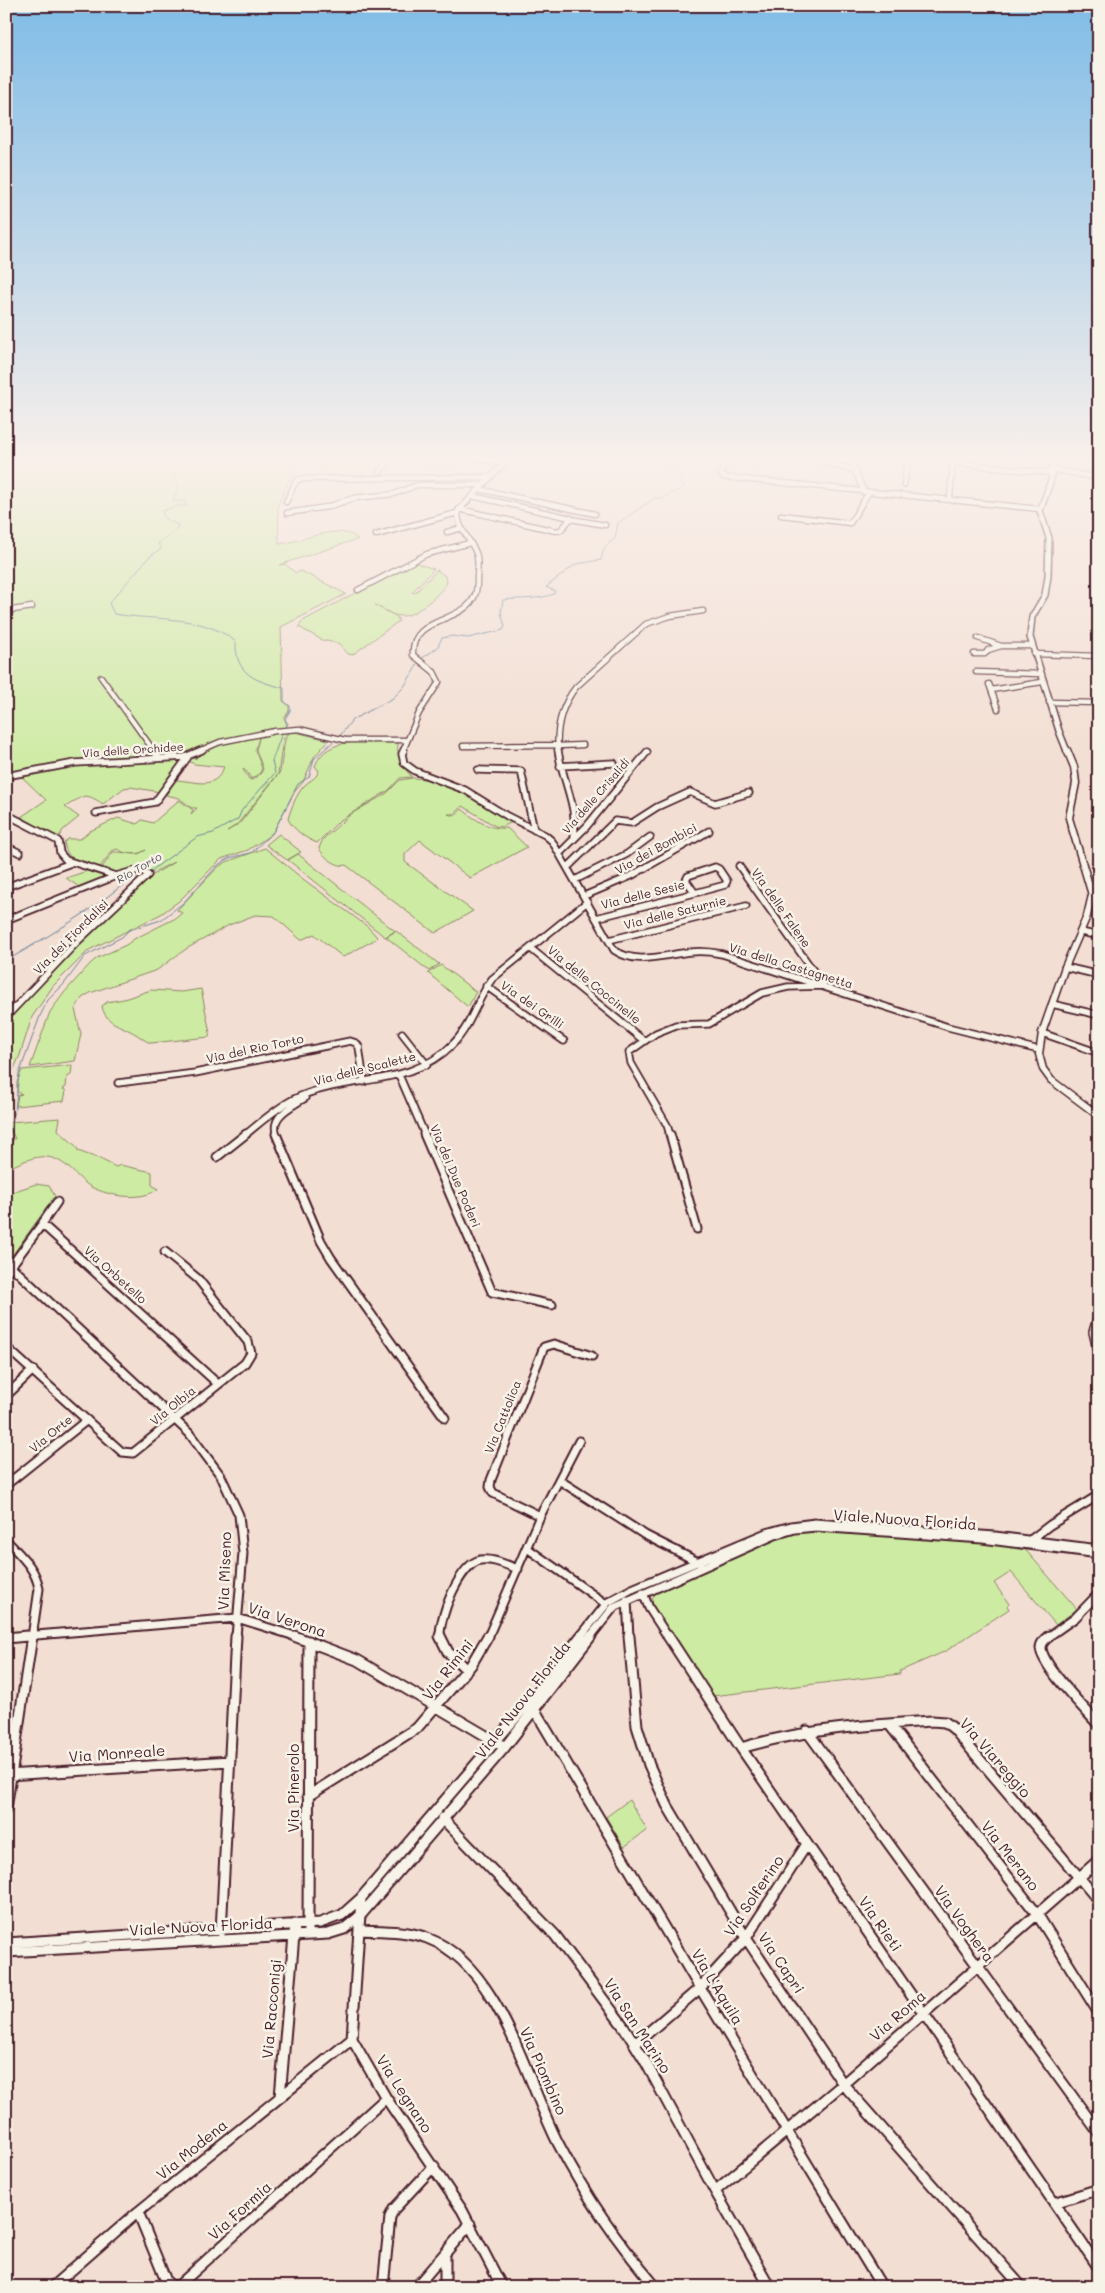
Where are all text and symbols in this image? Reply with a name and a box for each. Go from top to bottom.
street label: Via delle Orchidee [82,738,184,761]
street label: Via delle Crisalidi [559,755,633,837]
street label: Via dei Bombici [612,819,699,877]
water label: Rio Torto [113,848,165,887]
street label: Via delle Falene [748,864,815,950]
street label: Via delle Sesie [599,876,686,912]
street label: Via delle Saturnie [622,892,728,932]
street label: Via dei Fiordalisi [29,895,111,977]
street label: Via della Castagnetta [727,939,855,992]
street label: Via delle Coccinelle [545,941,645,1027]
street label: Via dei Grilli [498,977,567,1032]
street label: Via del Rio Torto [205,1030,305,1066]
street label: Via delle Scalette [312,1048,418,1088]
street label: Via dei Due Poderi [427,1122,485,1230]
street label: Via Orbetello [81,1242,150,1307]
street label: Via Cattolica [480,1378,524,1456]
street label: Via Olbia [146,1382,198,1428]
street label: Via Orte [26,1411,75,1455]
street label: Viale Nuova Florida [833,1504,977,1534]
street label: Via Miseno [213,1531,235,1611]
street label: Via Verona [246,1597,329,1641]
street label: Via Rimini [417,1635,477,1704]
street label: Viale Nuova Florida [470,1637,574,1762]
street label: Via Viareggio [956,1713,1036,1802]
street label: Via Monreale [68,1740,166,1766]
street label: Via Pinerolo [283,1743,303,1832]
street label: Via Merano [977,1816,1044,1895]
street label: Via Solferino [719,1851,788,1940]
street label: Via Voghera [930,1881,999,1966]
street label: Via Rieti [855,1892,907,1955]
street label: Viale Nuova Florida [129,1912,273,1940]
street label: Via Capri [754,1928,810,1997]
street label: Via L'Aquila [687,1945,748,2028]
street label: Via Racconigi [257,1958,285,2060]
street label: Via San Marino [600,1974,676,2077]
street label: Via Roma [865,1985,930,2045]
street label: Via Piombino [516,2023,572,2118]
street label: Via Legnano [372,2051,438,2136]
street label: Via Modena [152,2114,231,2184]
street label: Via Formia [203,2176,275,2244]

